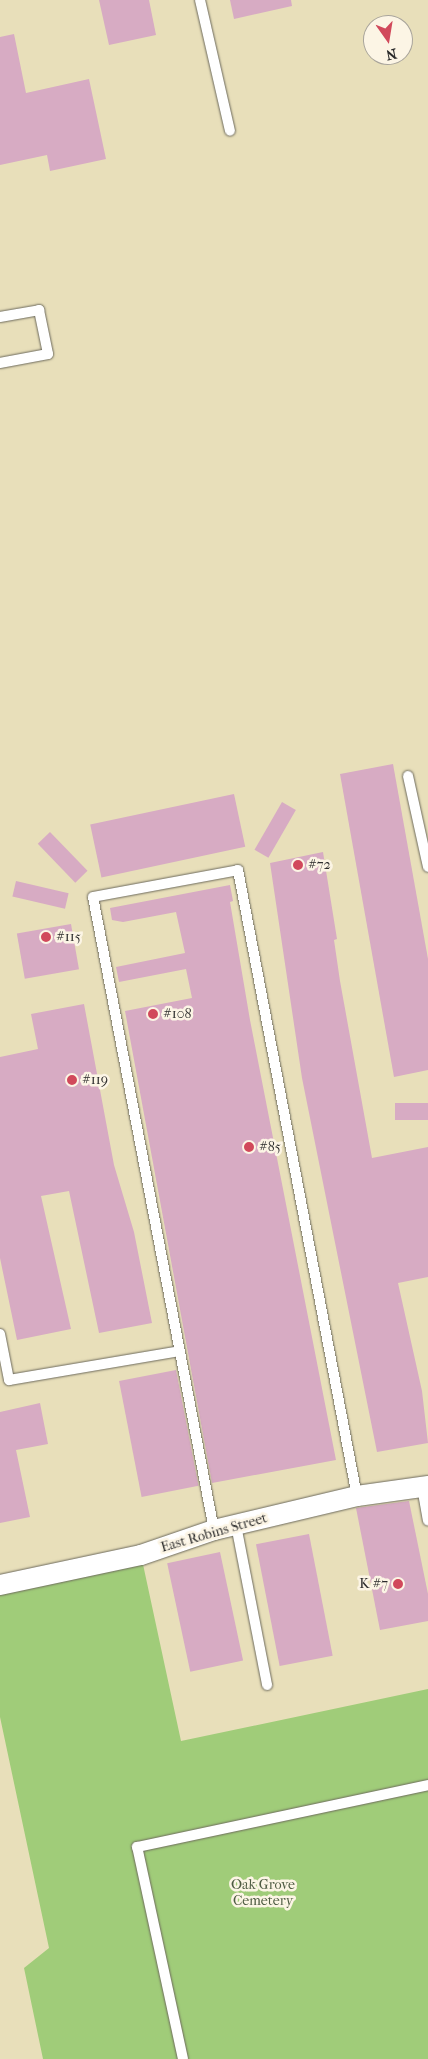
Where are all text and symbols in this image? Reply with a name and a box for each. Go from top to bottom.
north arrow [363,15,413,65]
text: N [384,45,398,64]
place label: #72 [308,857,331,873]
marker: #72 [292,859,304,871]
place label: #115 [56,929,81,945]
marker: #115 [40,931,52,943]
place label: #108 [163,1006,191,1022]
marker: #108 [147,1008,159,1020]
place label: #119 [82,1072,108,1088]
marker: #119 [66,1074,78,1086]
place label: #85 [259,1139,281,1155]
marker: #85 [243,1141,255,1153]
street label: East Robins Street [159,1510,269,1556]
place label: K #7 [359,1576,388,1592]
marker: K #7 [392,1578,404,1590]
park label: Oak Grove Cemetery [231,1877,295,1910]

